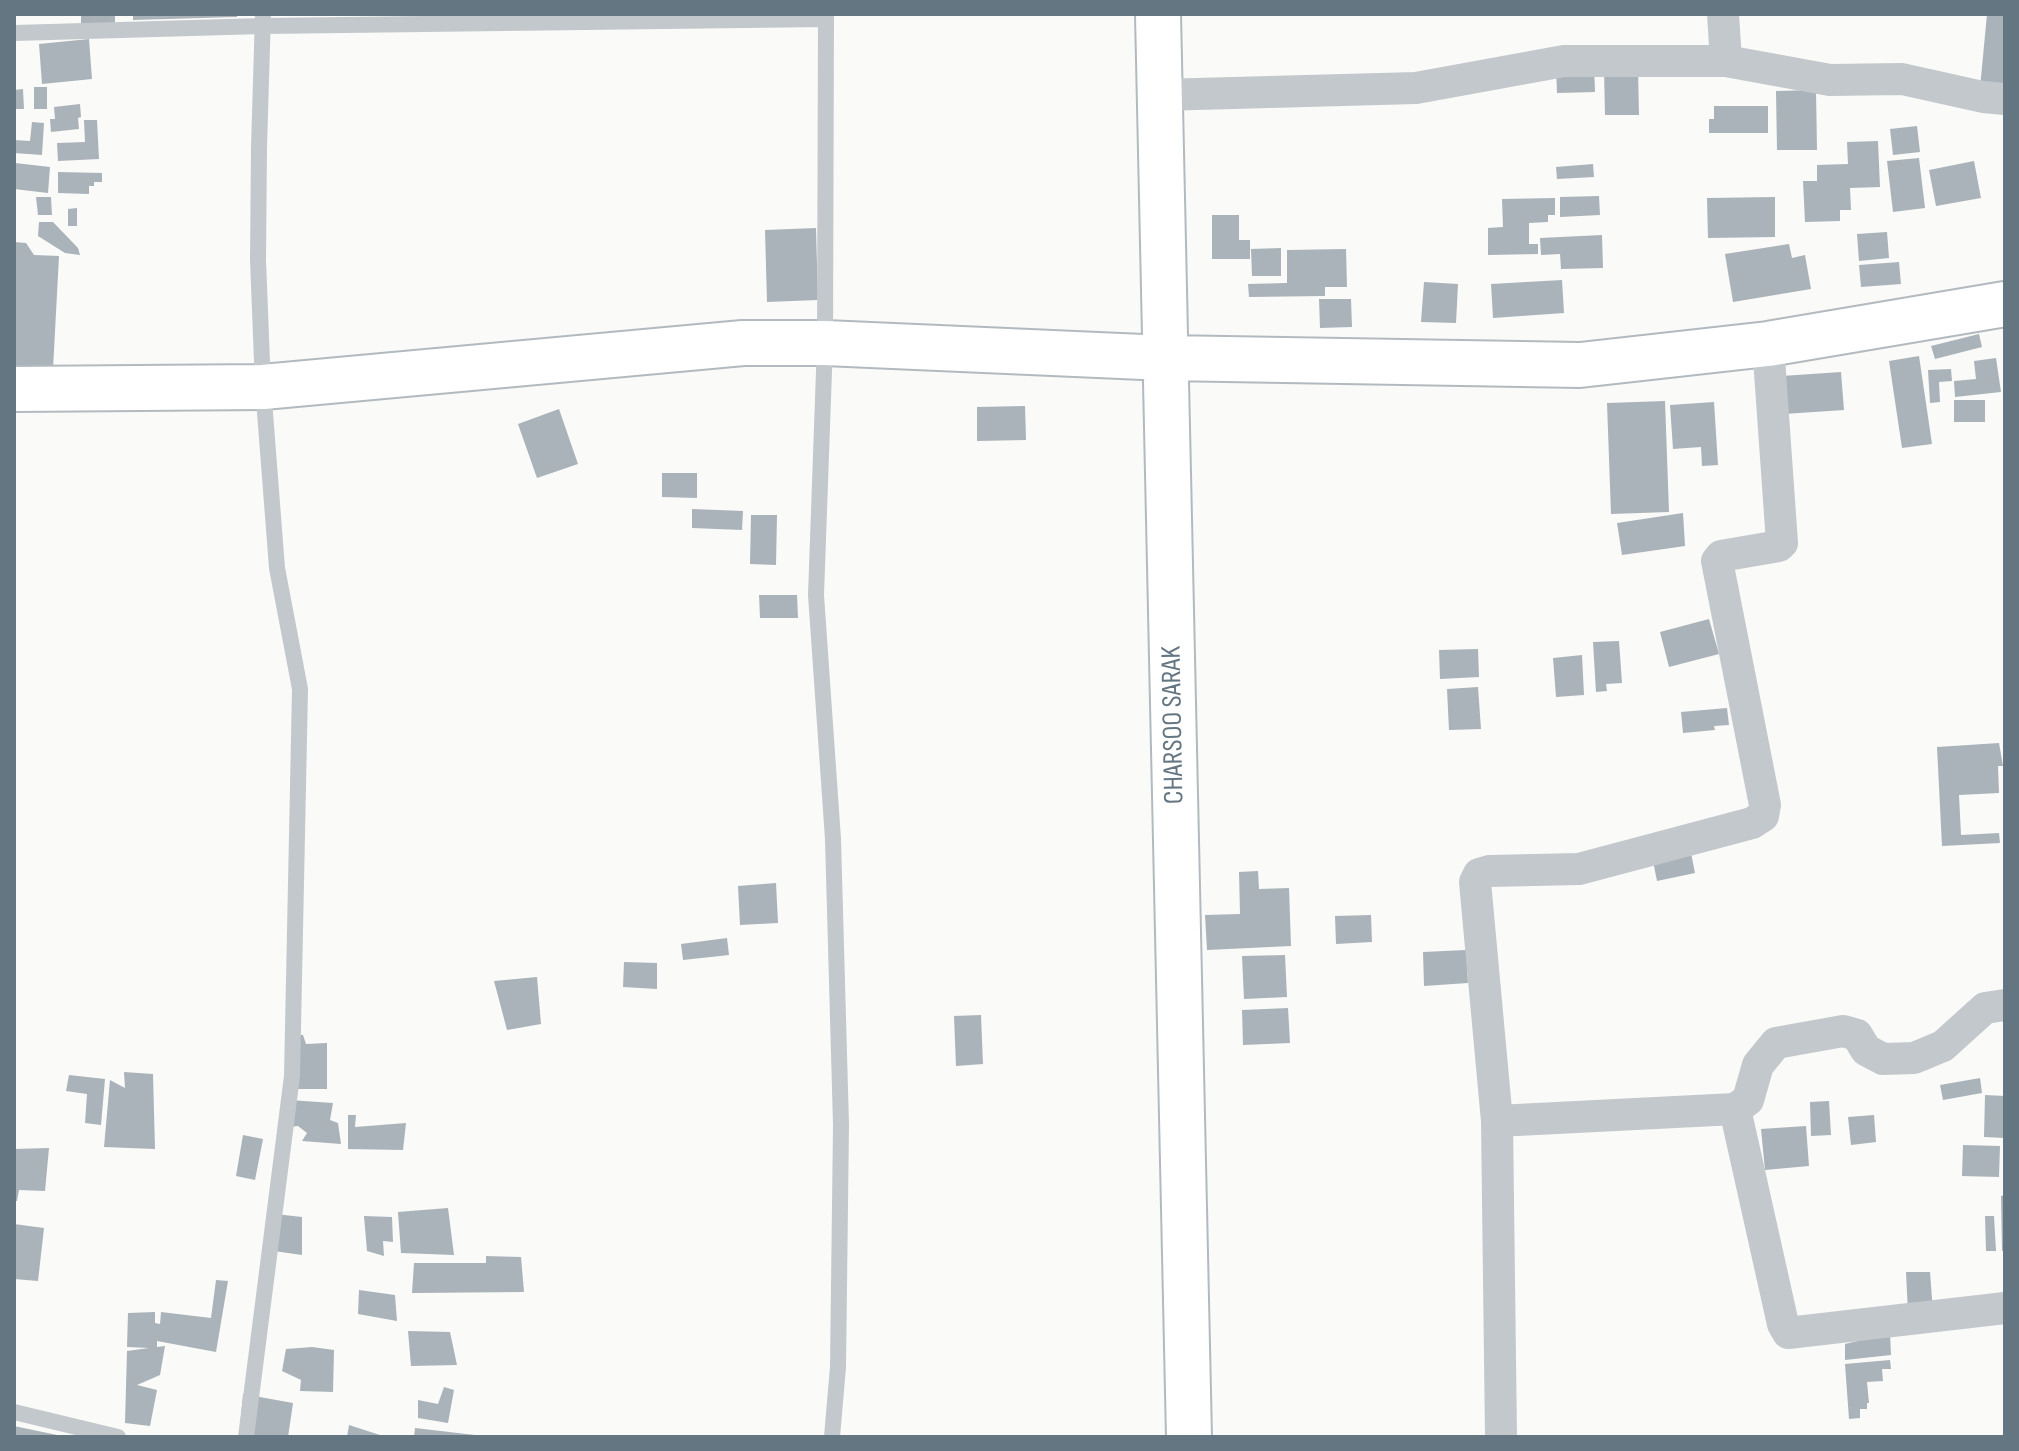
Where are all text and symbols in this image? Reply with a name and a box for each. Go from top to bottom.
street label: CHARSOO SARAK [1156,646,1192,804]

